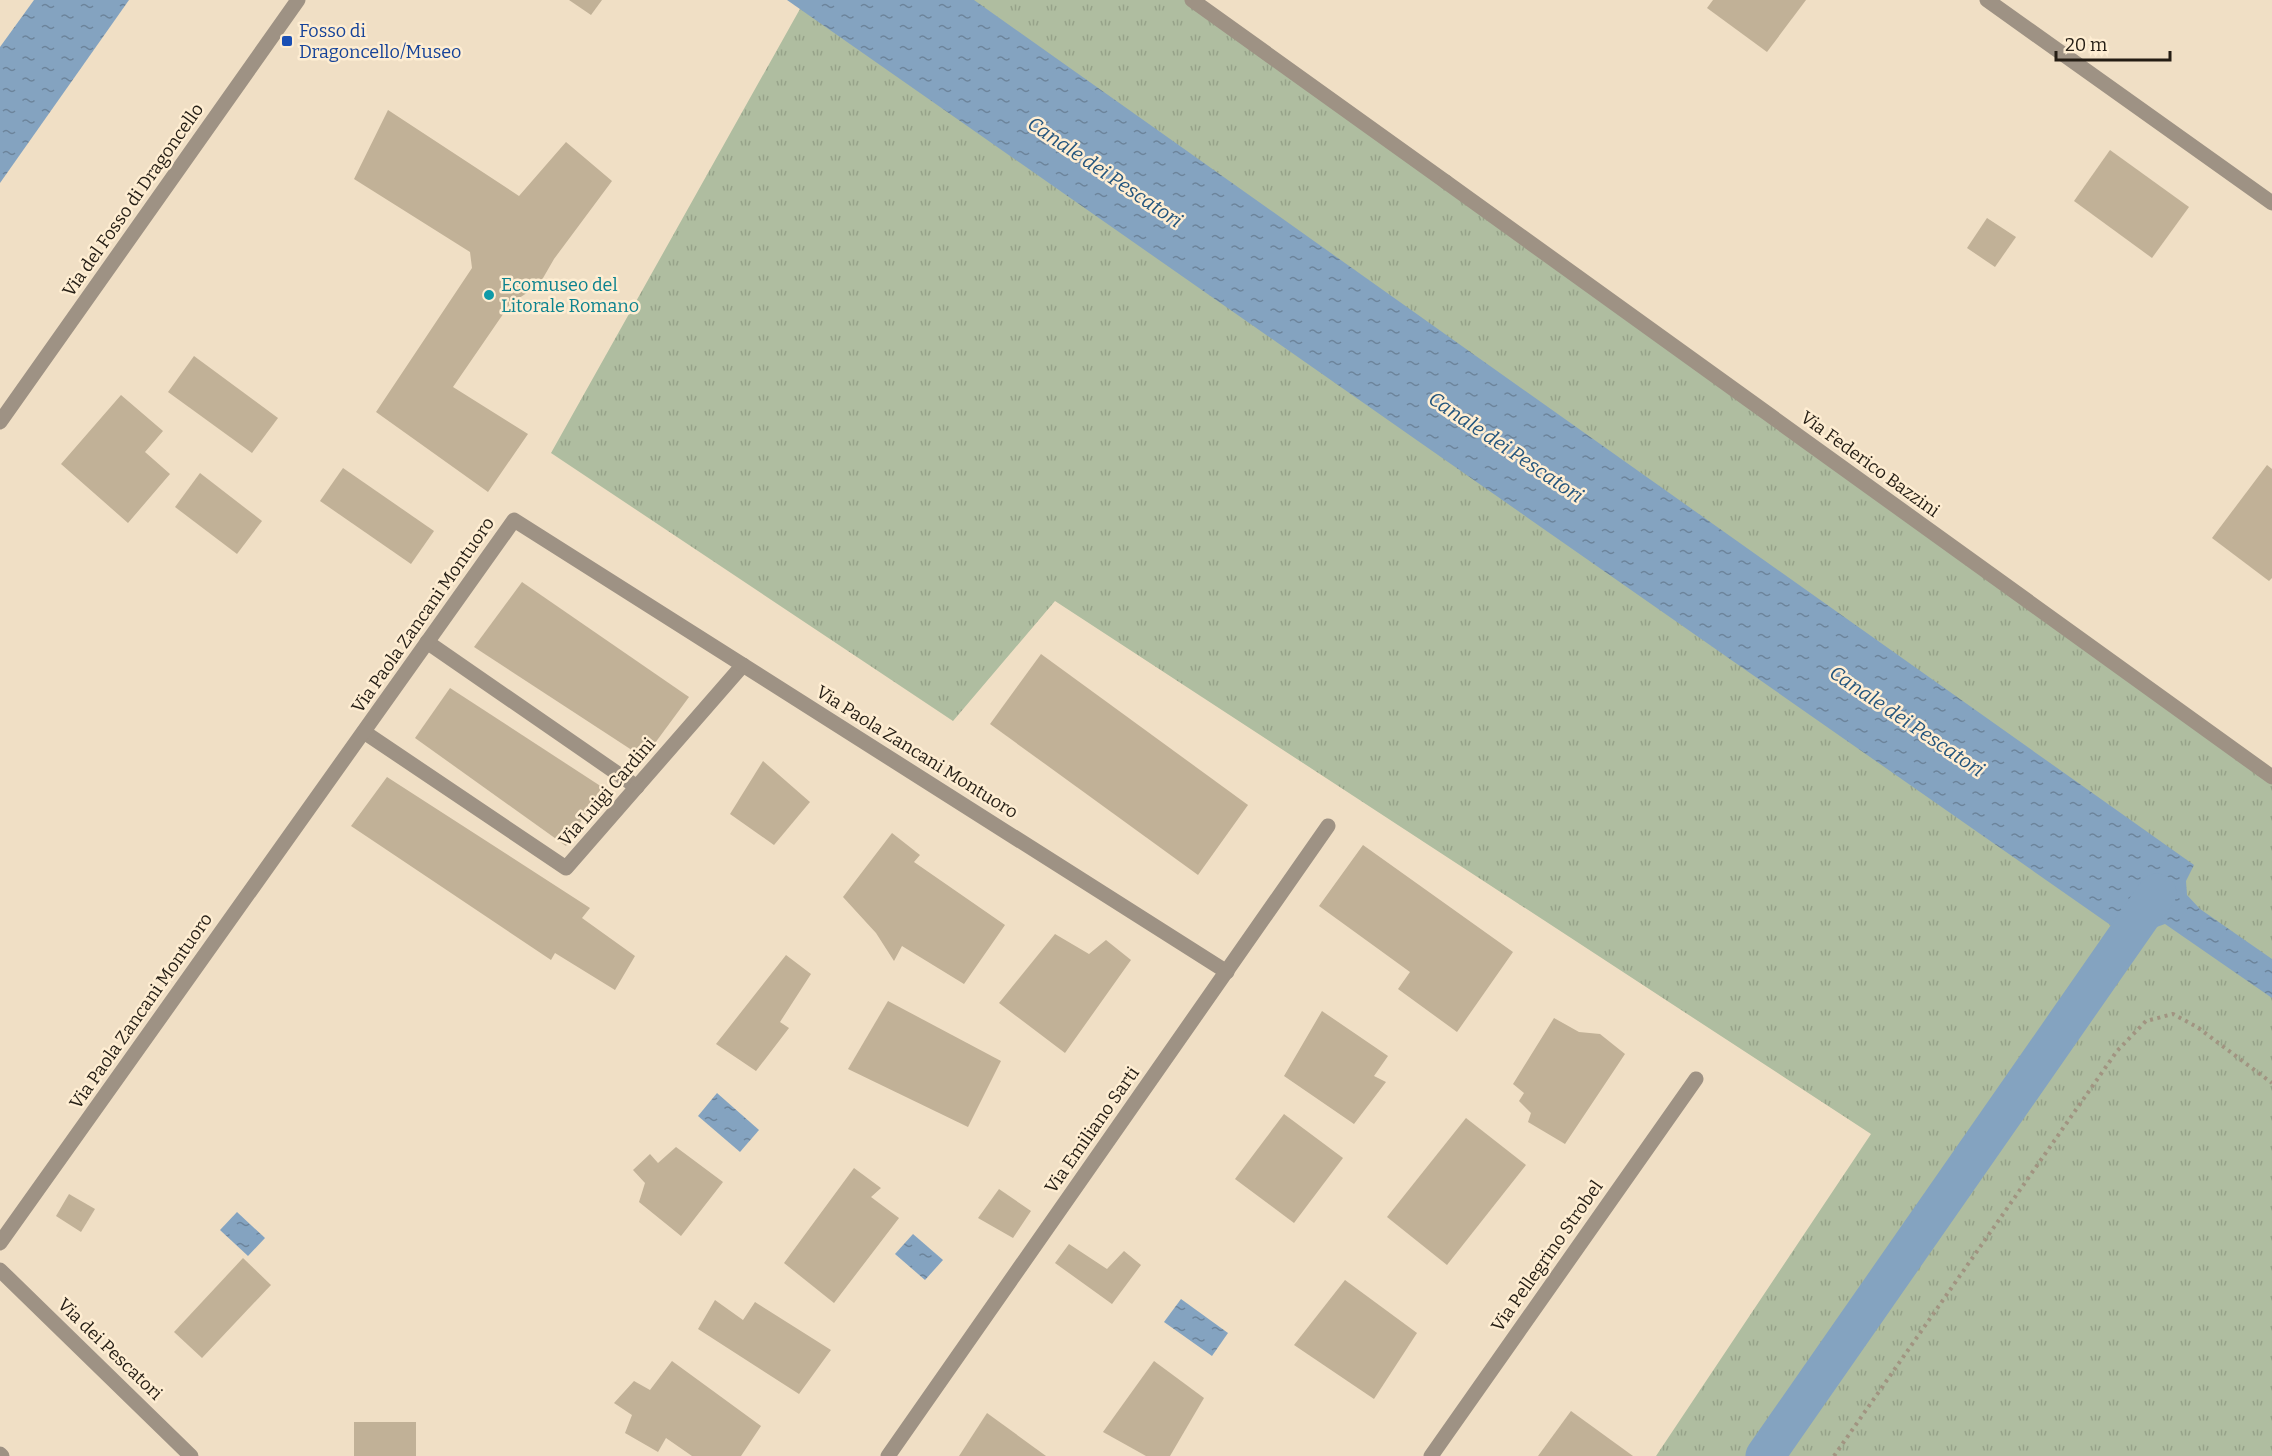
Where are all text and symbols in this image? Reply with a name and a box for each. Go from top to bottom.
place label: Fosso di Dragoncello/Museo [299,20,461,63]
scale bar [2056,24,2170,62]
marker: Fosso di Dragoncello/Museo [280,34,294,48]
text: 20 m [2065,34,2107,56]
street label: Via del Fosso di Dragoncello [58,99,208,301]
water label: Canale dei Pescatori [1023,111,1187,233]
place label: Ecomuseo del Litorale Romano [501,274,639,317]
marker: Ecomuseo del Litorale Romano [482,288,496,302]
water label: Canale dei Pescatori [1424,386,1588,508]
street label: Via Federico Bazzini [1796,406,1944,522]
street label: Via Paola Zancani Montuoro [347,513,499,717]
water label: Canale dei Pescatori [1825,660,1989,782]
street label: Via Paola Zancani Montuoro [812,681,1022,823]
street label: Via Luigi Cardini [554,733,660,851]
street label: Via Paola Zancani Montuoro [65,909,217,1113]
street label: Via Emiliano Sarti [1040,1063,1144,1197]
street label: Via Pellegrino Strobel [1487,1176,1607,1336]
street label: Via dei Pescatori [53,1293,167,1405]

